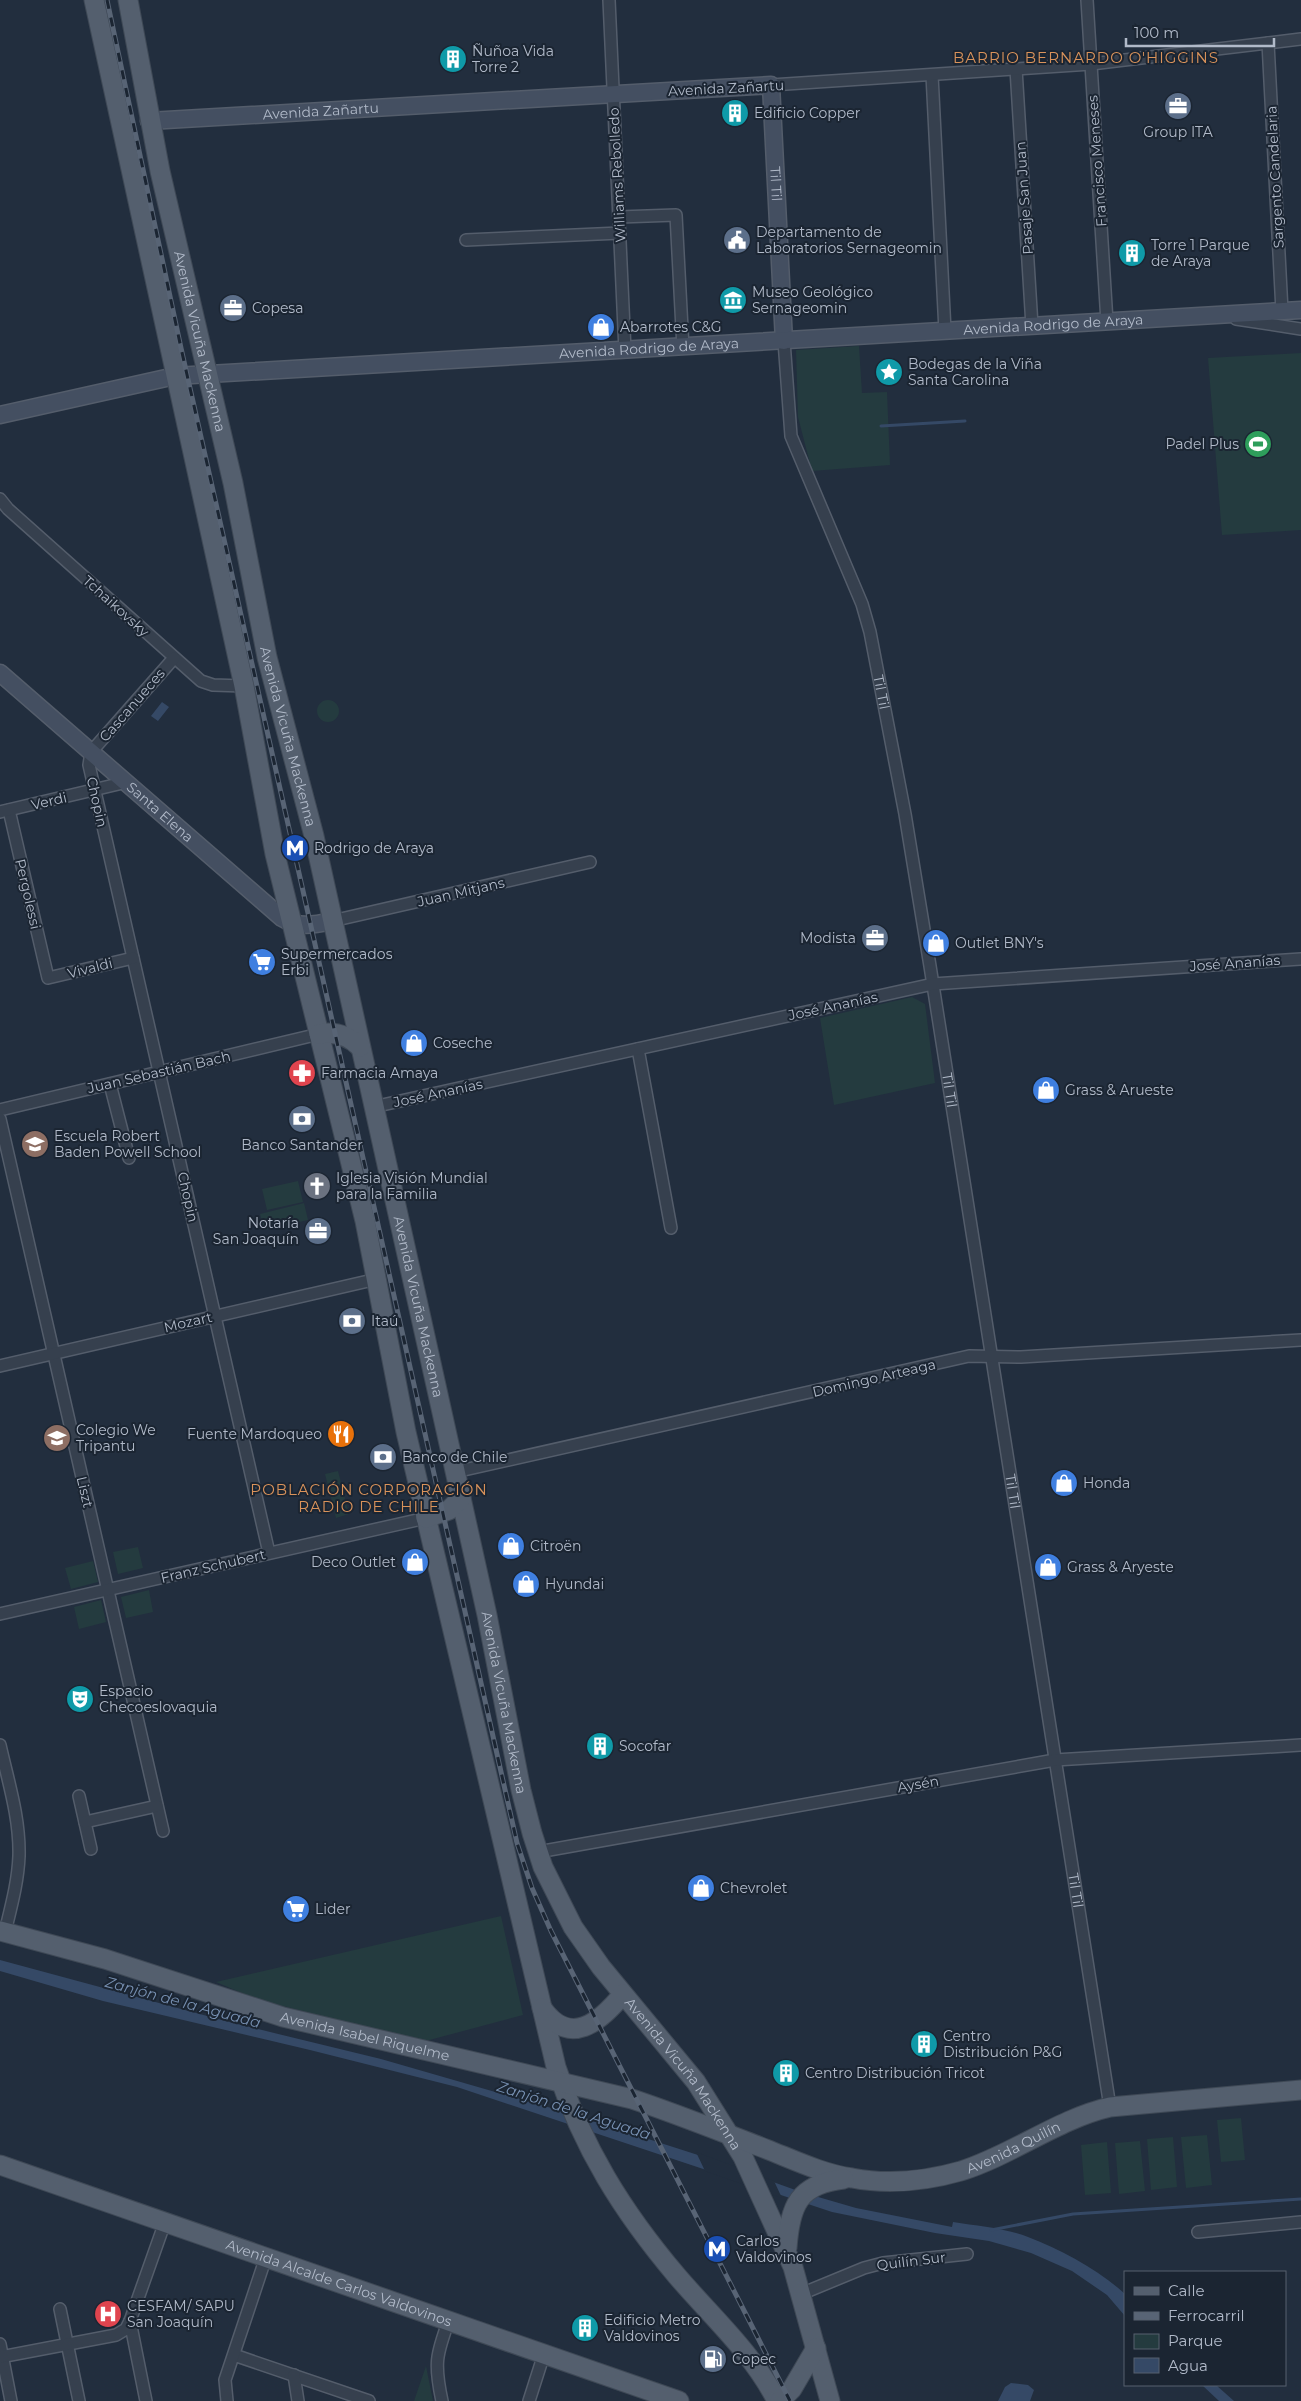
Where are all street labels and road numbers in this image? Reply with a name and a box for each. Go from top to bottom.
street label: Avenida Zañartu [668,76,784,100]
street label: Francisco Meneses [1083,94,1111,227]
street label: Avenida Zañartu [262,99,379,123]
street label: Sargento Candelaria [1262,105,1288,249]
street label: Williams Rebolledo [604,107,630,243]
street label: Pasaje San Juan [1011,141,1037,255]
street label: Til Til [766,166,786,202]
street label: Avenida Vicuña Mackenna [170,249,230,434]
street label: Avenida Rodrigo de Araya [963,310,1144,339]
street label: Avenida Rodrigo de Araya [558,334,739,362]
street label: Tchaikovsky [79,572,153,641]
street label: Avenida Vicuña Mackenna [256,645,320,829]
street label: Cascanueces [95,664,169,745]
street label: Til Til [869,673,894,711]
street label: Chopin [83,775,111,829]
street label: Santa Elena [123,778,197,846]
street label: Verdi [29,788,69,814]
street label: Pergolessi [11,857,45,931]
street label: Juan Mitjans [415,873,507,911]
street label: José Ananías [1188,951,1281,975]
street label: Vivaldi [66,954,114,982]
street label: José Ananías [786,988,879,1024]
street label: Juan Sebastián Bach [85,1047,232,1097]
street label: Til Til [938,1072,961,1109]
street label: José Ananías [391,1075,484,1111]
street label: Chopin [174,1170,202,1224]
street label: Avenida Vicuña Mackenna [390,1214,447,1399]
street label: Mozart [162,1308,214,1336]
street label: Domingo Arteaga [811,1355,937,1401]
street label: Til Til [1001,1473,1024,1510]
street label: Liszt [73,1475,97,1510]
street label: Franz Schubert [159,1545,267,1587]
street label: Avenida Vicuña Mackenna [478,1610,531,1795]
street label: Aysén [896,1771,940,1797]
street label: Til Til [1064,1872,1087,1909]
street label: Avenida Vicuña Mackenna [621,1994,745,2153]
street label: Avenida Isabel Riquelme [278,2008,451,2065]
street label: Avenida Quilín [964,2117,1063,2178]
street label: Avenida Alcalde Carlos Valdovinos [224,2235,455,2330]
street label: Quilín Sur [876,2248,947,2274]

